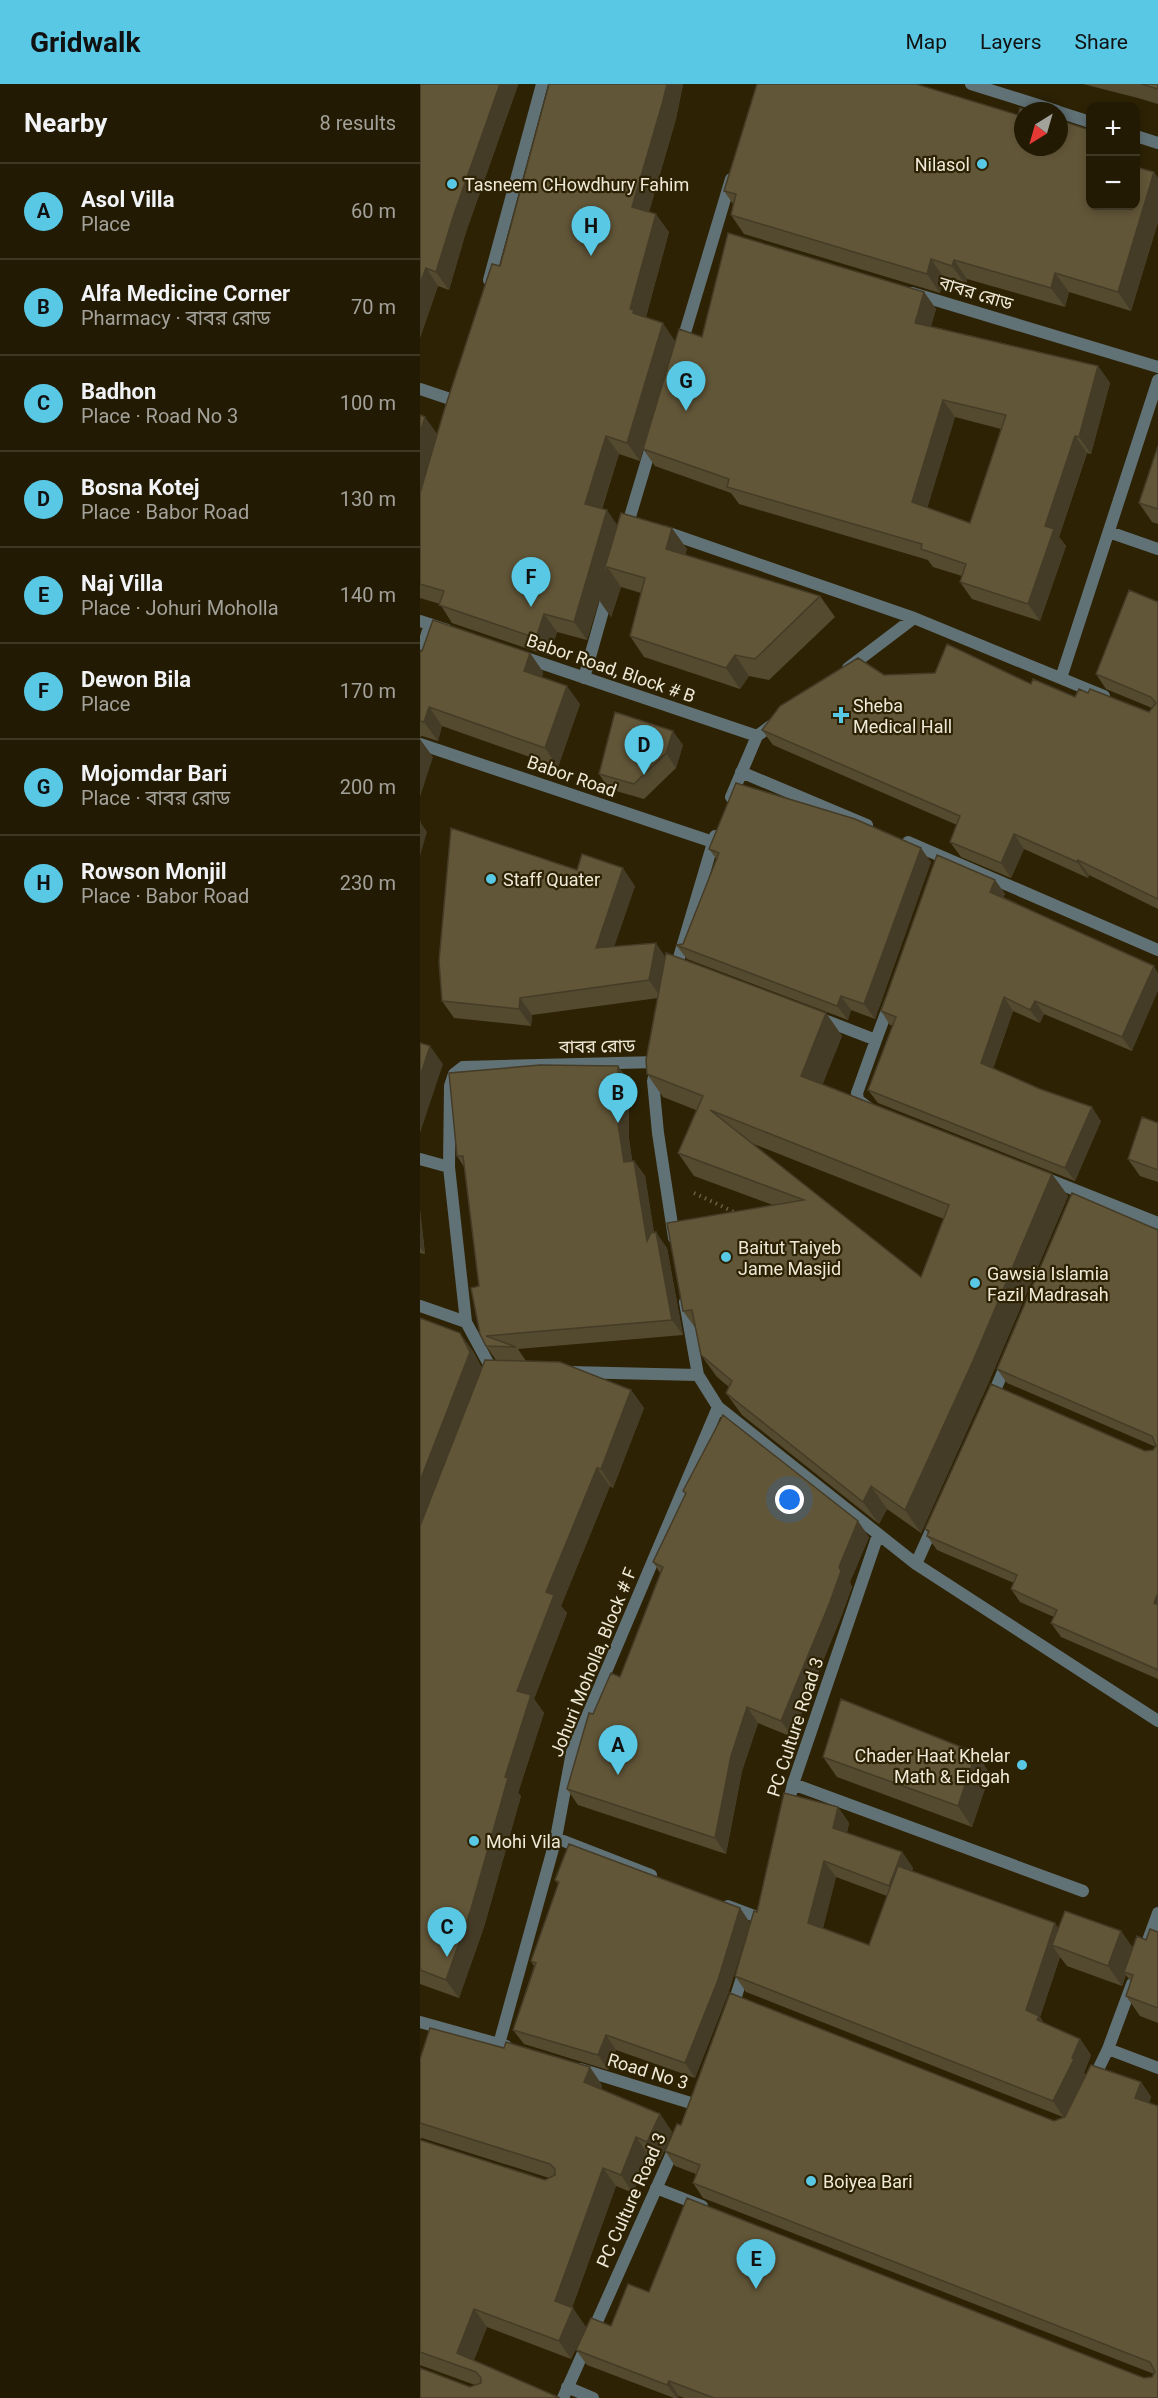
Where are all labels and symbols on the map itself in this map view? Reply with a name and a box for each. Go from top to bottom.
north arrow [1014,102,1068,156]
place label: Nilasol [915,154,970,175]
marker: Nilasol [975,157,989,171]
place label: Tasneem CHowdhury Fahim [464,174,689,195]
marker: Tasneem CHowdhury Fahim [445,177,459,191]
pin: H [572,206,610,256]
street label: বাবর রোড [935,272,1016,314]
pin: G [666,362,706,411]
pin: F [512,558,550,607]
street label: Babor Road, Block # B [524,629,698,707]
place label: Sheba Medical Hall [853,695,952,737]
marker: Sheba Medical Hall [834,708,848,722]
pin: D [624,726,664,775]
street label: Babor Road [524,751,620,801]
place label: Staff Quater [503,869,600,890]
marker: Staff Quater [484,872,498,886]
street label: বাবর রোড [558,1035,635,1057]
pin: B [598,1074,638,1123]
place label: Baitut Taiyeb Jame Masjid [738,1237,841,1279]
marker: Baitut Taiyeb Jame Masjid [719,1250,733,1264]
place label: Gawsia Islamia Fazil Madrasah [987,1263,1109,1305]
marker: Gawsia Islamia Fazil Madrasah [968,1276,982,1290]
your location [775,1485,804,1514]
street label: Johuri Moholla, Block # F [545,1564,641,1760]
street label: PC Culture Road 3 [763,1655,827,1799]
pin: A [598,1726,638,1775]
place label: Chader Haat Khelar Math & Eidgah [855,1745,1010,1787]
marker: Chader Haat Khelar Math & Eidgah [1015,1758,1029,1772]
place label: Mohi Vila [486,1831,561,1852]
marker: Mohi Vila [467,1834,481,1848]
pin: C [428,1908,466,1957]
street label: Road No 3 [605,2049,691,2093]
street label: PC Culture Road 3 [592,2129,670,2271]
place label: Boiyea Bari [823,2171,913,2192]
marker: Boiyea Bari [804,2174,818,2188]
pin: E [736,2240,776,2289]

